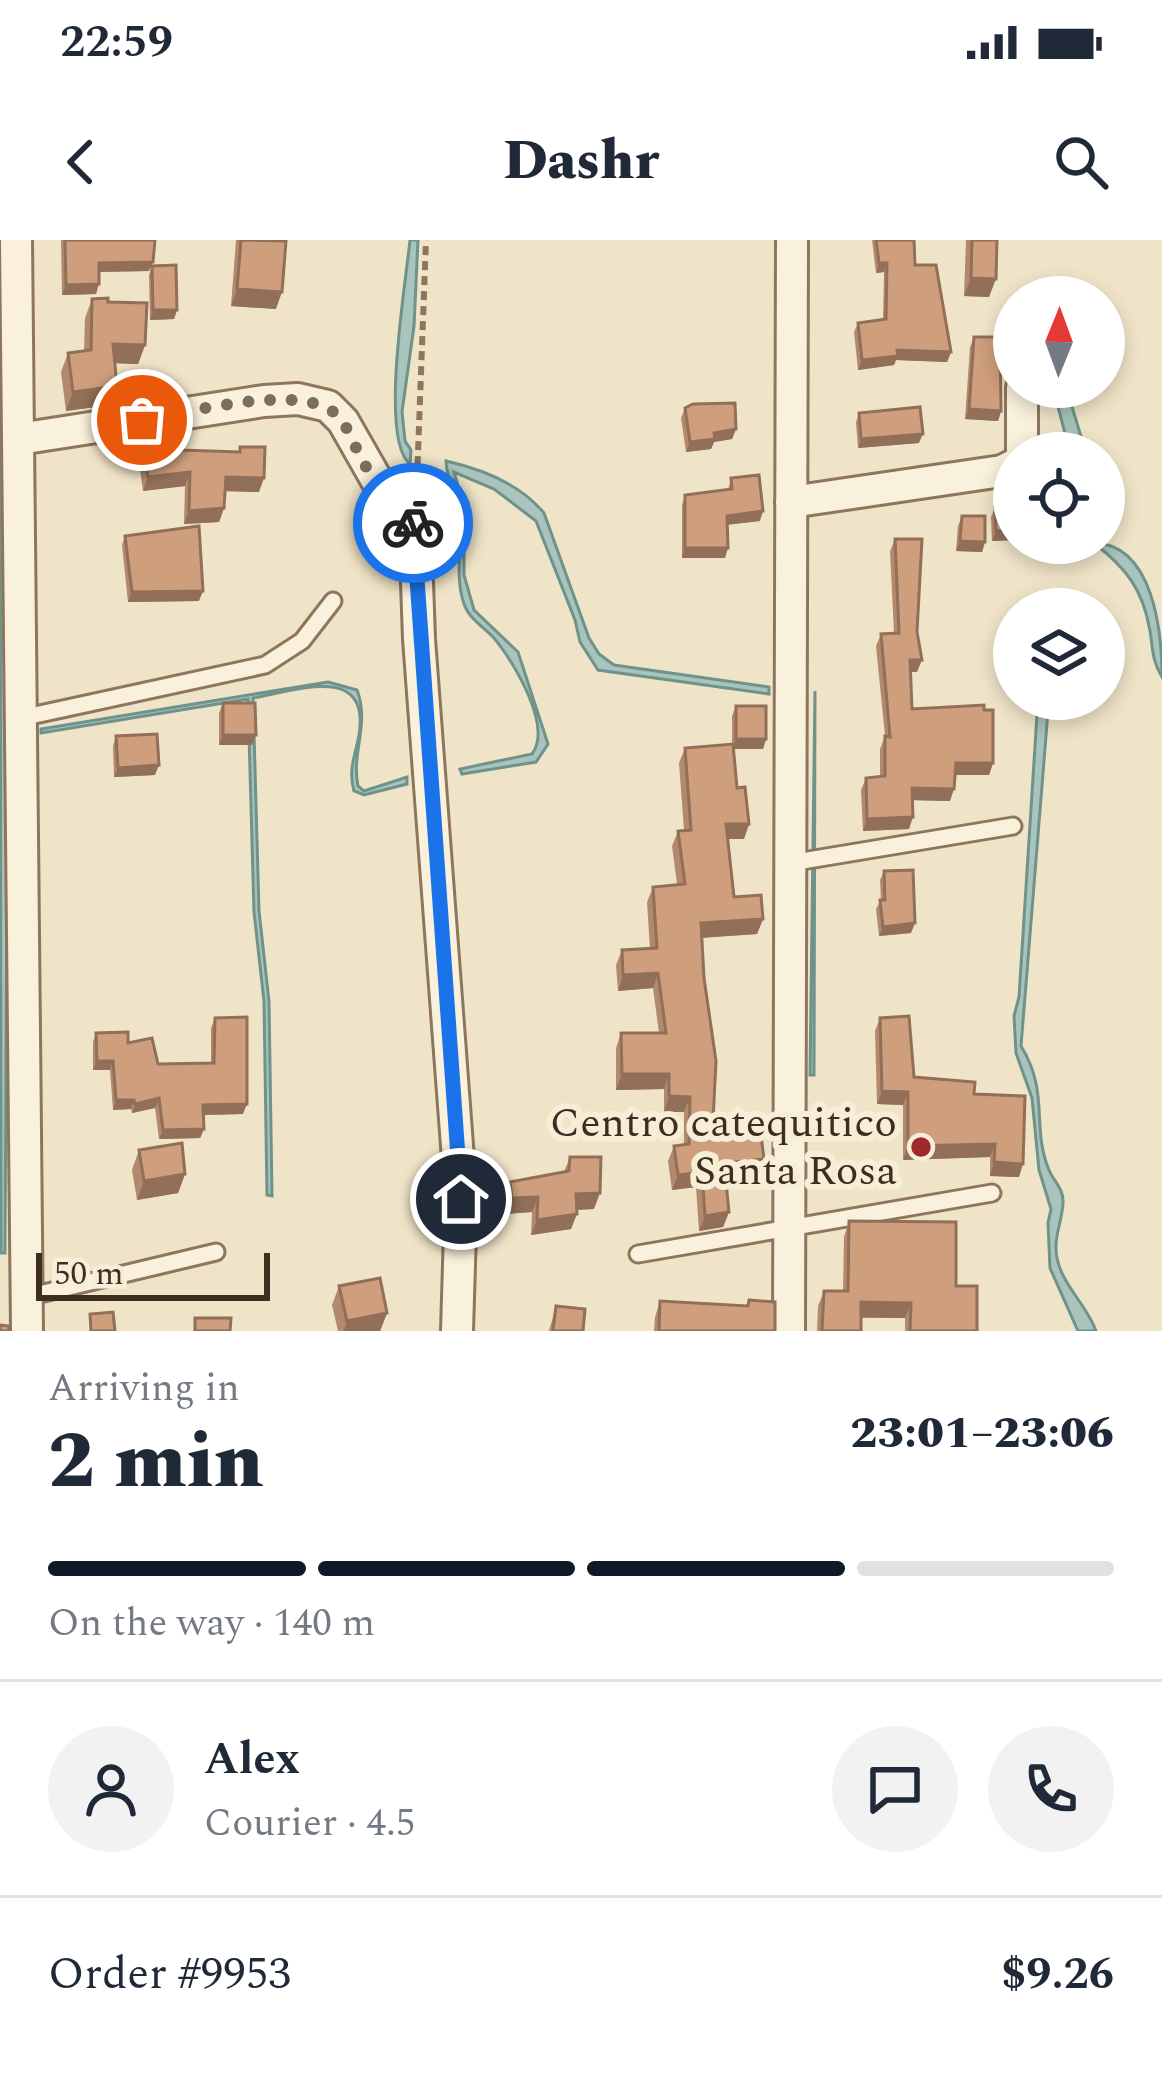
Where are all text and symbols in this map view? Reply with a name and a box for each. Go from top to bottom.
text: 22:59 [60,8,173,77]
text: Dashr [503,121,659,203]
icon: back [48,129,114,195]
icon: search [1048,129,1114,195]
north arrow [993,276,1125,408]
map controls [993,276,1125,720]
pin [91,369,193,471]
icon: bag [109,387,175,453]
button: locate [993,432,1125,564]
courier [353,463,473,583]
icon: bike [380,490,446,556]
button: layers [993,588,1125,720]
place label: Centro catequitico Santa Rosa [550,1092,897,1203]
marker: Centro catequitico Santa Rosa [908,1134,934,1160]
pin [410,1148,512,1250]
icon: home [428,1166,494,1232]
scale bar [36,1247,270,1300]
text: 50 m [54,1249,124,1299]
text: Arriving in [48,1359,240,1418]
text: 23:01–23:06 [850,1399,1114,1468]
text: 2 min [48,1403,264,1522]
text: On the way · 140 m [48,1594,375,1653]
text: Alex [204,1725,300,1794]
button: person [48,1726,174,1852]
button: chat [832,1726,958,1852]
button: phone [988,1726,1114,1852]
text: Courier · 4.5 [204,1794,415,1853]
text: Order #9953 [48,1940,291,2009]
text: $9.26 [1001,1940,1114,2009]

